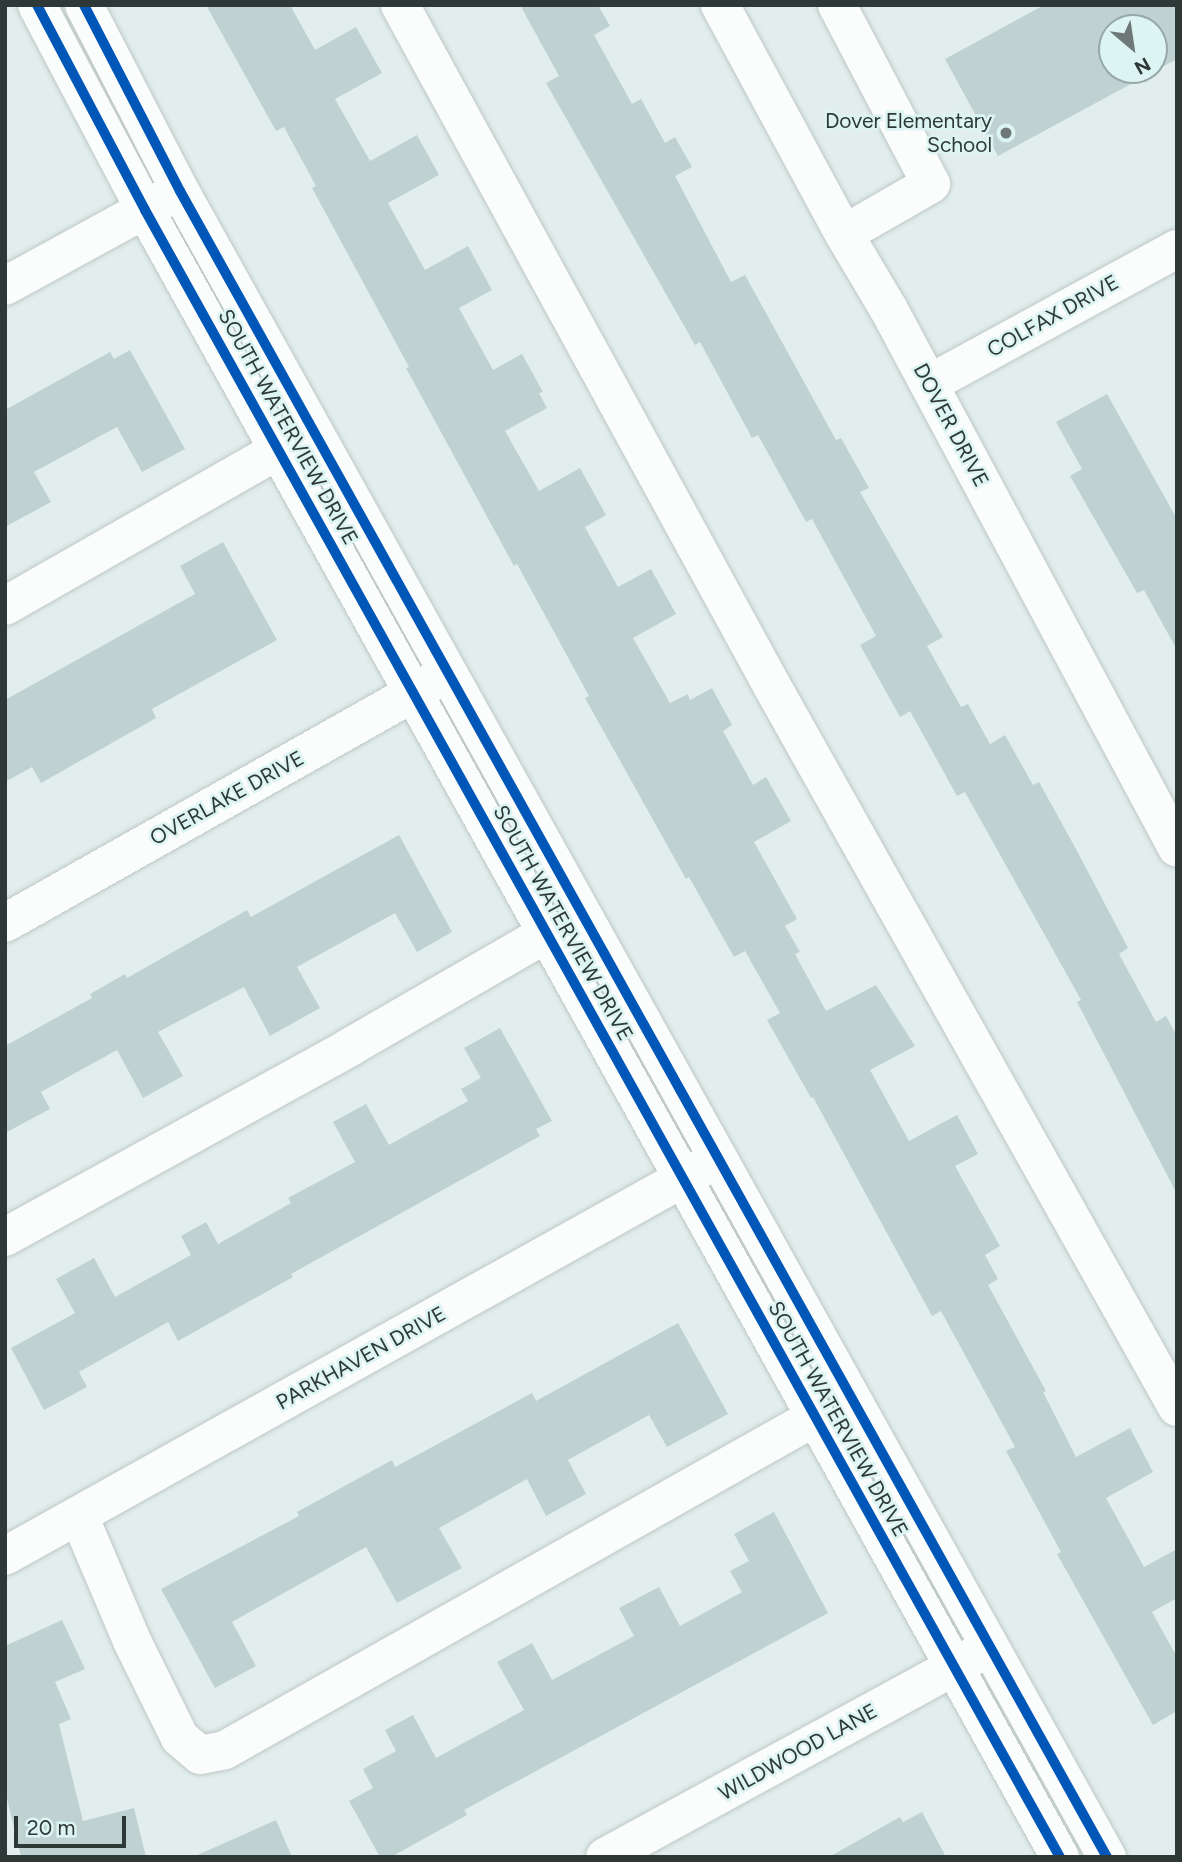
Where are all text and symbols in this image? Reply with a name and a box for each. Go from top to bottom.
north arrow [1098,14,1168,84]
text: N [1130,52,1154,80]
place label: Dover Elementary School [825,108,992,158]
marker: Dover Elementary School [998,125,1014,141]
street label: COLFAX DRIVE [983,270,1123,362]
street label: SOUTH WATERVIEW DRIVE [213,305,363,549]
street label: DOVER DRIVE [908,359,994,491]
street label: OVERLAKE DRIVE [146,745,308,851]
street label: SOUTH WATERVIEW DRIVE [488,801,638,1045]
street label: SOUTH WATERVIEW DRIVE [763,1297,913,1541]
street label: PARKHAVEN DRIVE [272,1301,450,1415]
street label: WILDWOOD LANE [714,1698,882,1806]
scale bar [18,1802,130,1846]
text: 20 m [27,1815,75,1840]

